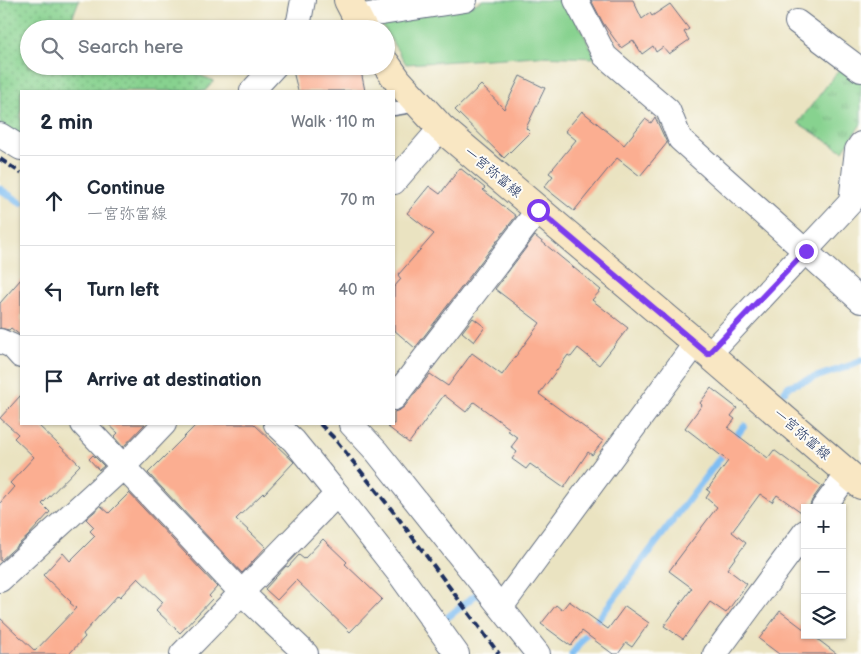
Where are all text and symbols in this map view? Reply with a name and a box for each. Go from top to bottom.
search box [20,20,395,75]
icon: search [38,34,66,62]
text: Search here [78,36,183,59]
text: 2 min [40,110,93,135]
text: Walk · 110 m [291,113,375,132]
street label: 一宮弥富線 [461,143,525,201]
text: Continue [87,177,165,200]
icon: ahead [40,187,68,215]
text: 70 m [340,191,375,210]
route start [527,199,550,222]
text: 一宮弥富線 [87,205,167,224]
route end [795,240,818,263]
icon: left [40,277,68,305]
text: Turn left [87,279,159,302]
text: 40 m [338,281,375,300]
icon: arrive [40,367,68,395]
text: Arrive at destination [87,369,262,392]
street label: 一宮弥富線 [770,405,834,463]
map controls [801,504,846,639]
button: + [801,504,846,549]
button: − [801,549,846,594]
button: layers [801,594,846,639]

